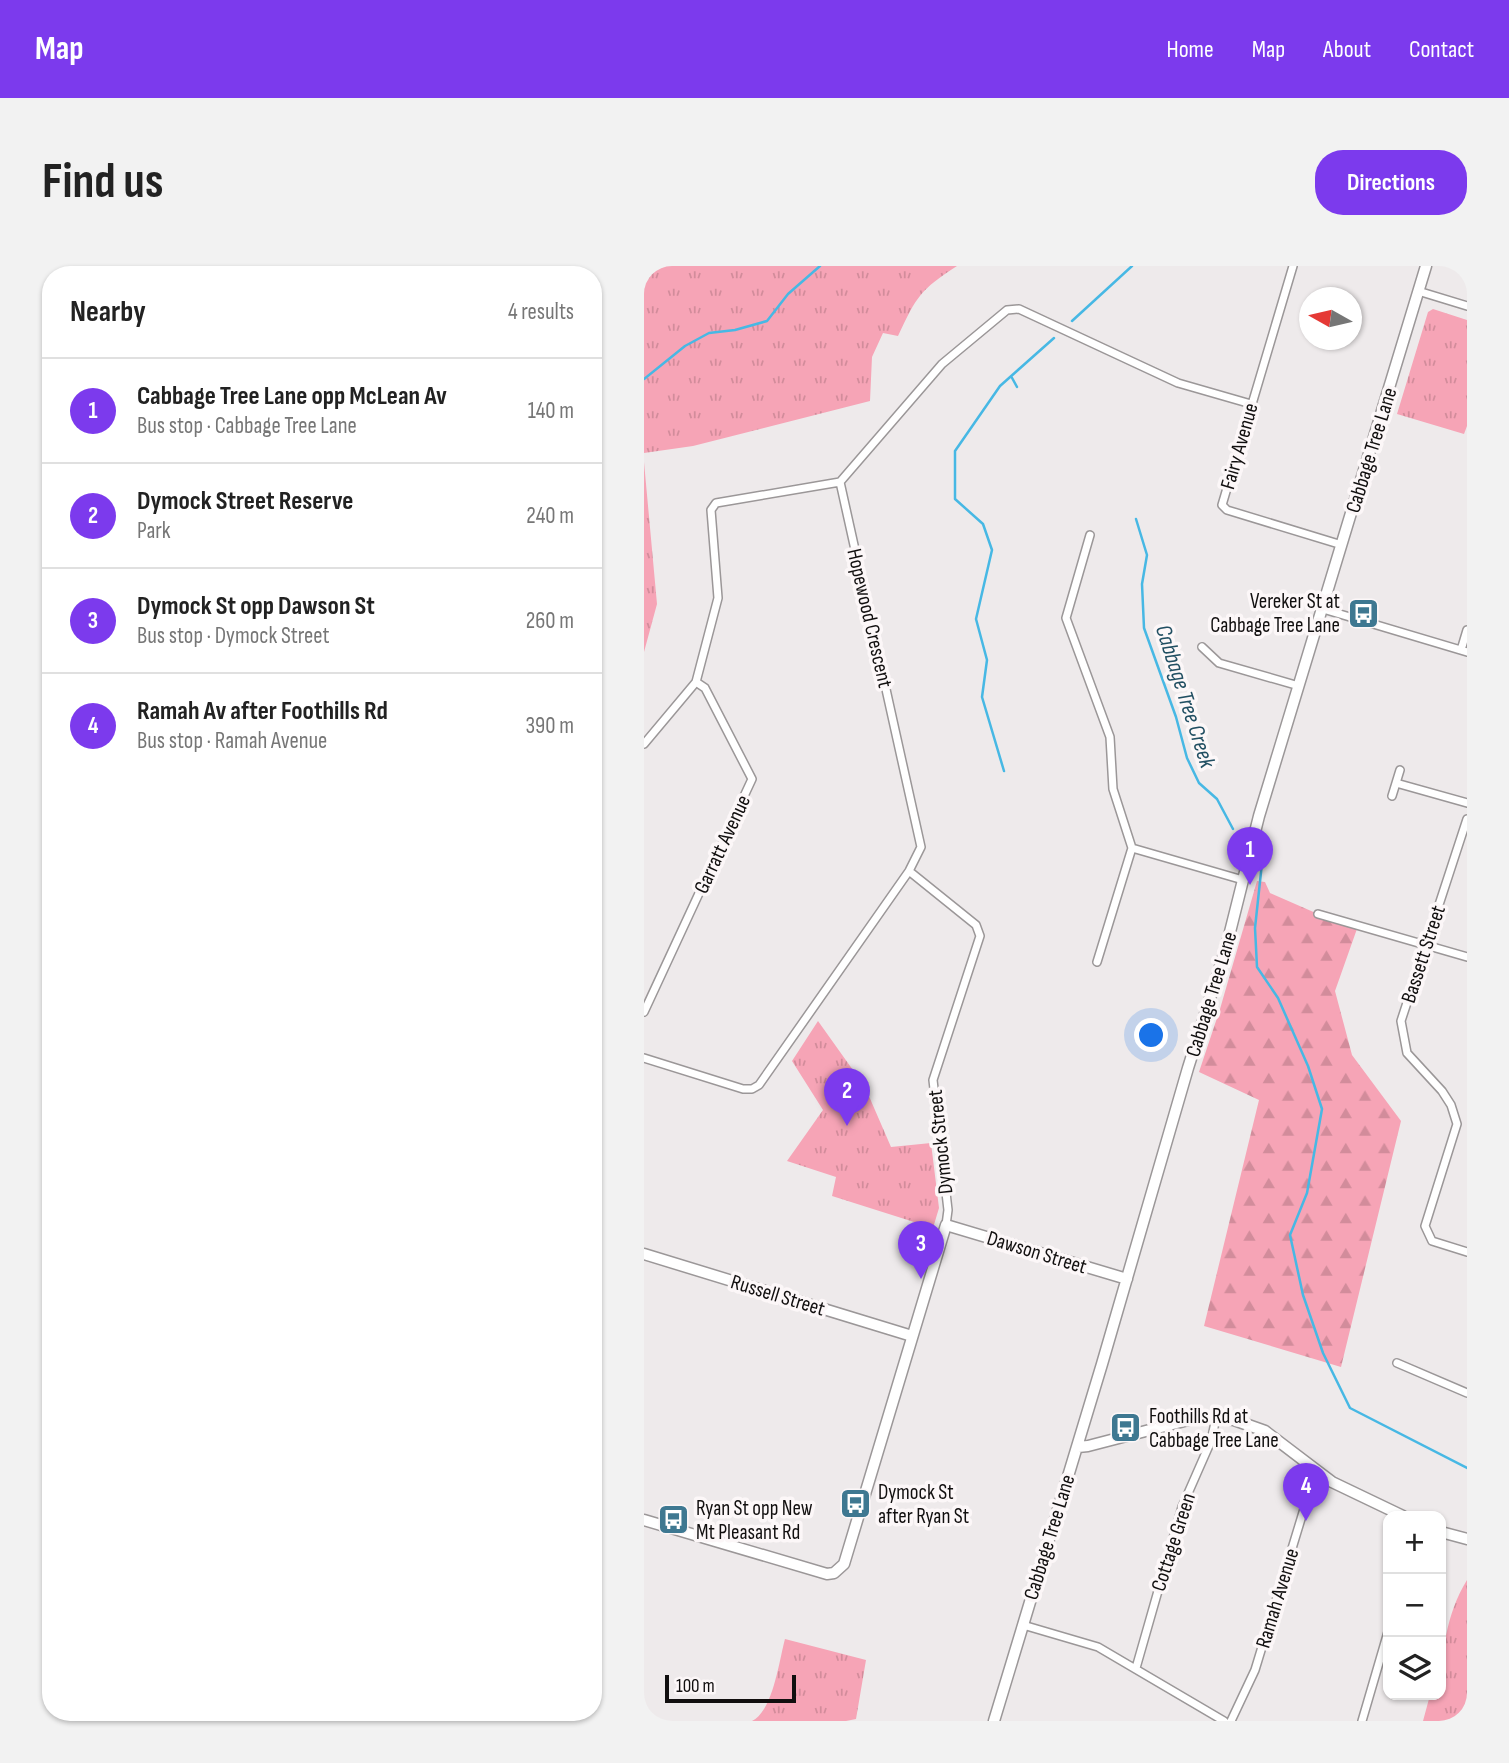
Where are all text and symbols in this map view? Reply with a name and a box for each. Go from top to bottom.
text: Map [35,29,84,69]
text: Home [1166,35,1214,64]
text: Map [1252,35,1285,64]
text: About [1323,35,1371,64]
text: Contact [1409,35,1474,64]
button: Directions [1315,150,1467,215]
text: Find us [42,153,164,212]
north arrow [1299,287,1362,350]
text: Nearby [70,294,146,330]
text: 4 results [508,298,574,326]
text: Cabbage Tree Lane opp McLean Av [137,381,447,412]
street label: Cabbage Tree Lane [1341,384,1402,516]
text: 1 [88,397,98,425]
text: 140 m [528,397,574,425]
street label: Fairy Avenue [1215,400,1264,492]
text: Bus stop · Cabbage Tree Lane [137,412,357,440]
text: Dymock Street Reserve [137,486,353,517]
text: 2 [88,502,98,530]
text: 240 m [526,502,574,530]
text: Park [137,517,171,545]
street label: Hopewood Crescent [841,546,898,690]
place label: Vereker St at Cabbage Tree Lane [1210,589,1340,638]
text: Dymock St opp Dawson St [137,591,375,622]
bus stop icon: Vereker St at Cabbage Tree Lane [1346,596,1380,630]
text: 3 [88,607,98,635]
text: 260 m [526,607,574,635]
water label: Cabbage Tree Creek [1149,621,1222,773]
text: Bus stop · Dymock Street [137,622,329,650]
text: Ramah Av after Foothills Rd [137,696,388,727]
text: 4 [88,712,98,740]
text: 390 m [525,712,574,740]
text: Bus stop · Ramah Avenue [137,727,327,755]
street label: Garratt Avenue [689,791,756,897]
pin: 1 [1227,827,1273,885]
street label: Bassett Street [1396,902,1451,1006]
street label: Cabbage Tree Lane [1181,928,1242,1060]
your location [1134,1018,1168,1052]
pin: 2 [824,1068,870,1126]
street label: Dymock Street [923,1089,958,1195]
pin: 3 [898,1221,944,1279]
street label: Dawson Street [984,1225,1090,1279]
street label: Russell Street [728,1269,828,1322]
place label: Foothills Rd at Cabbage Tree Lane [1149,1404,1279,1453]
bus stop icon: Foothills Rd at Cabbage Tree Lane [1109,1411,1143,1445]
pin: 4 [1283,1463,1329,1521]
street label: Cabbage Tree Lane [1019,1471,1080,1603]
place label: Dymock St after Ryan St [878,1480,969,1529]
bus stop icon: Dymock St after Ryan St [838,1487,872,1521]
street label: Cottage Green [1146,1490,1201,1594]
place label: Ryan St opp New Mt Pleasant Rd [696,1496,813,1545]
bus stop icon: Ryan St opp New Mt Pleasant Rd [656,1503,690,1537]
map controls [1383,1511,1446,1700]
button: + [1383,1511,1446,1574]
street label: Ramah Avenue [1251,1545,1304,1651]
button: − [1383,1574,1446,1637]
button: layers [1383,1637,1446,1700]
scale bar [665,1672,796,1704]
text: 100 m [676,1675,715,1698]

